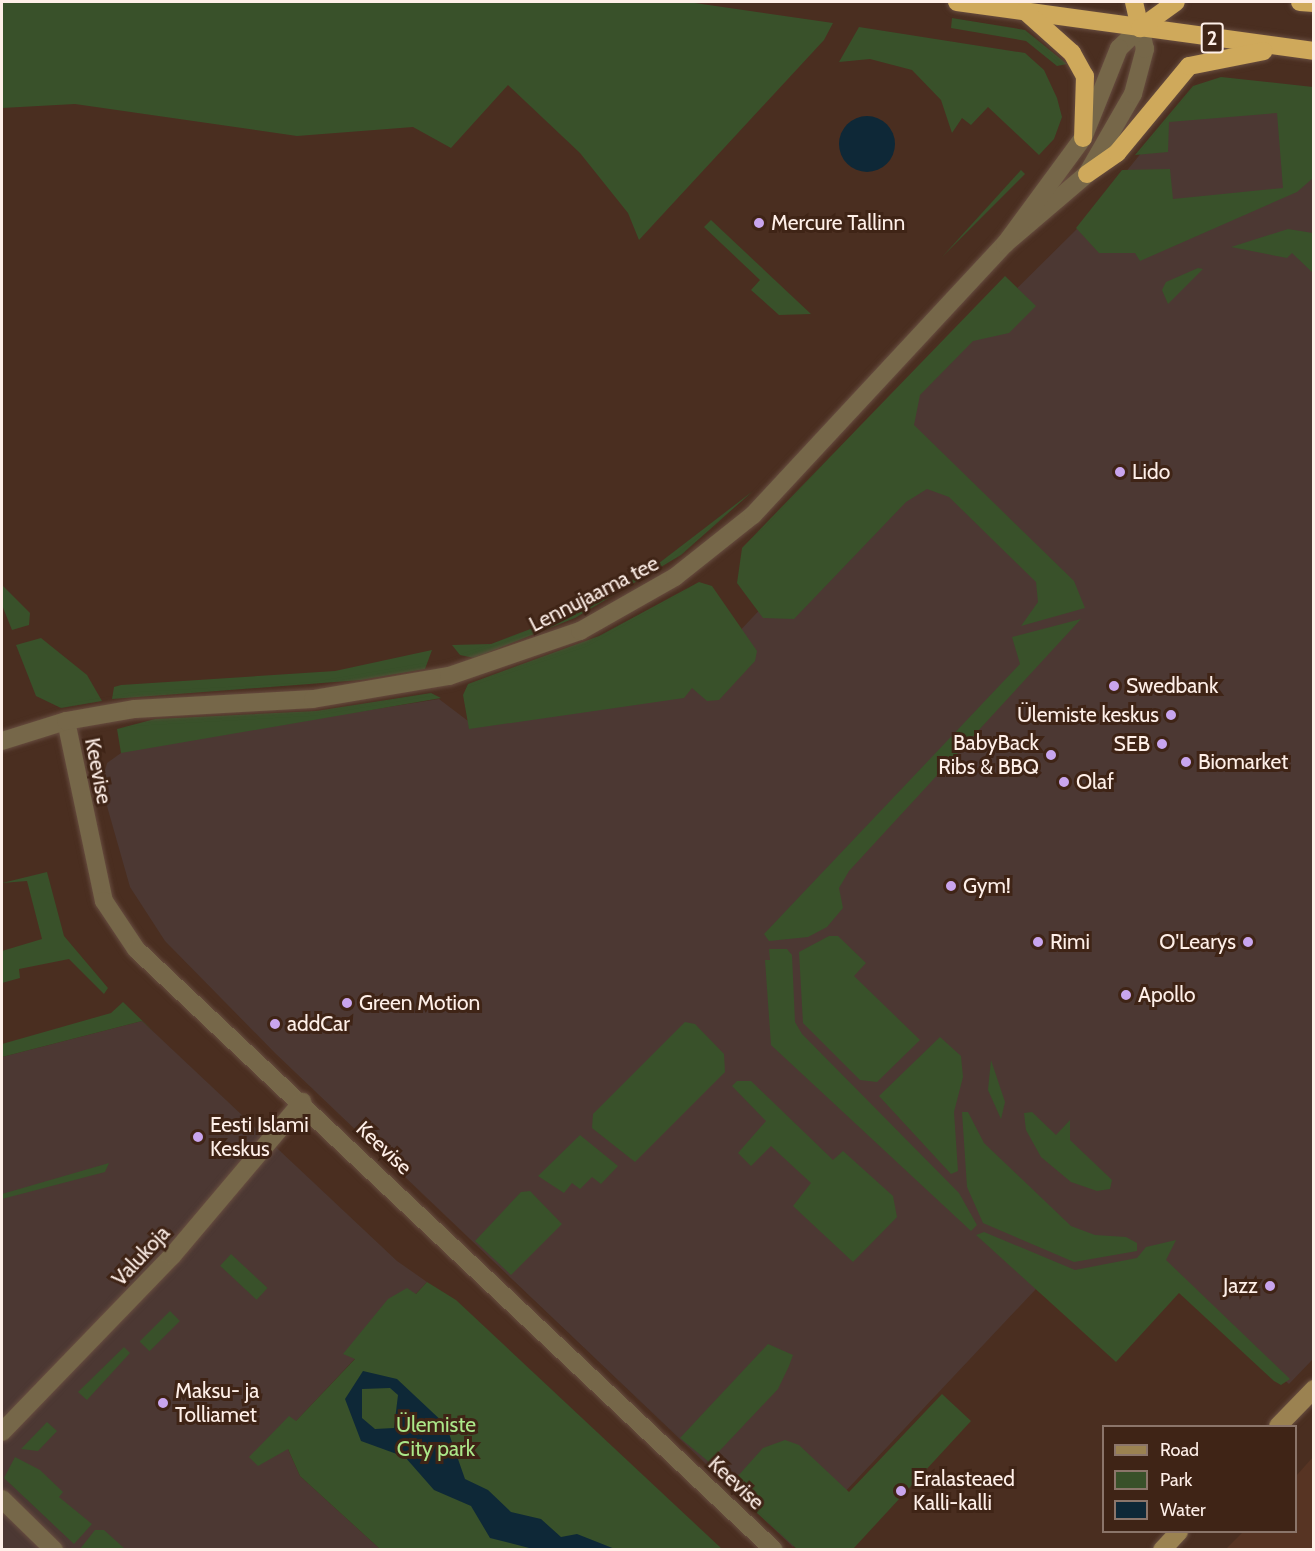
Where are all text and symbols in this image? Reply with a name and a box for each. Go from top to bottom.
road number: 2 [1200,21,1224,55]
place label: Mercure Tallinn [771,210,905,236]
marker: Mercure Tallinn [752,216,766,230]
place label: Lido [1132,459,1170,485]
marker: Lido [1113,465,1127,479]
street label: Lennujaama tee [525,551,663,637]
place label: Swedbank [1126,673,1218,699]
marker: Swedbank [1107,679,1121,693]
place label: Ülemiste keskus [1017,702,1159,728]
marker: Ülemiste keskus [1164,708,1178,722]
place label: BabyBack Ribs & BBQ [938,730,1039,780]
place label: SEB [1114,731,1150,757]
street label: Keevise [79,736,117,806]
marker: SEB [1155,737,1169,751]
marker: BabyBack Ribs & BBQ [1044,748,1058,762]
place label: Biomarket [1198,749,1288,775]
marker: Biomarket [1179,755,1193,769]
place label: Olaf [1076,769,1114,795]
marker: Olaf [1057,775,1071,789]
place label: Gym! [963,873,1011,899]
marker: Gym! [944,879,958,893]
place label: Rimi [1050,929,1090,955]
place label: O'Learys [1159,929,1236,955]
marker: Rimi [1031,935,1045,949]
marker: O'Learys [1241,935,1255,949]
place label: Apollo [1138,982,1196,1008]
marker: Apollo [1119,988,1133,1002]
place label: Green Motion [359,990,480,1016]
marker: Green Motion [340,996,354,1010]
place label: addCar [287,1011,350,1037]
marker: addCar [268,1017,282,1031]
place label: Eesti Islami Keskus [210,1112,309,1162]
street label: Keevise [351,1116,417,1180]
marker: Eesti Islami Keskus [191,1130,205,1144]
street label: Valukoja [107,1221,175,1291]
place label: Jazz [1223,1273,1258,1299]
marker: Jazz [1263,1279,1277,1293]
place label: Maksu- ja Tolliamet [175,1378,259,1428]
marker: Maksu- ja Tolliamet [156,1396,170,1410]
park label: Ülemiste City park [396,1412,476,1462]
legend [1102,1425,1297,1533]
text: Road [1160,1439,1199,1461]
street label: Keevise [703,1451,769,1515]
place label: Eralasteaed Kalli-kalli [913,1466,1015,1516]
text: Park [1160,1469,1192,1491]
marker: Eralasteaed Kalli-kalli [894,1484,908,1498]
text: Water [1160,1499,1206,1521]

